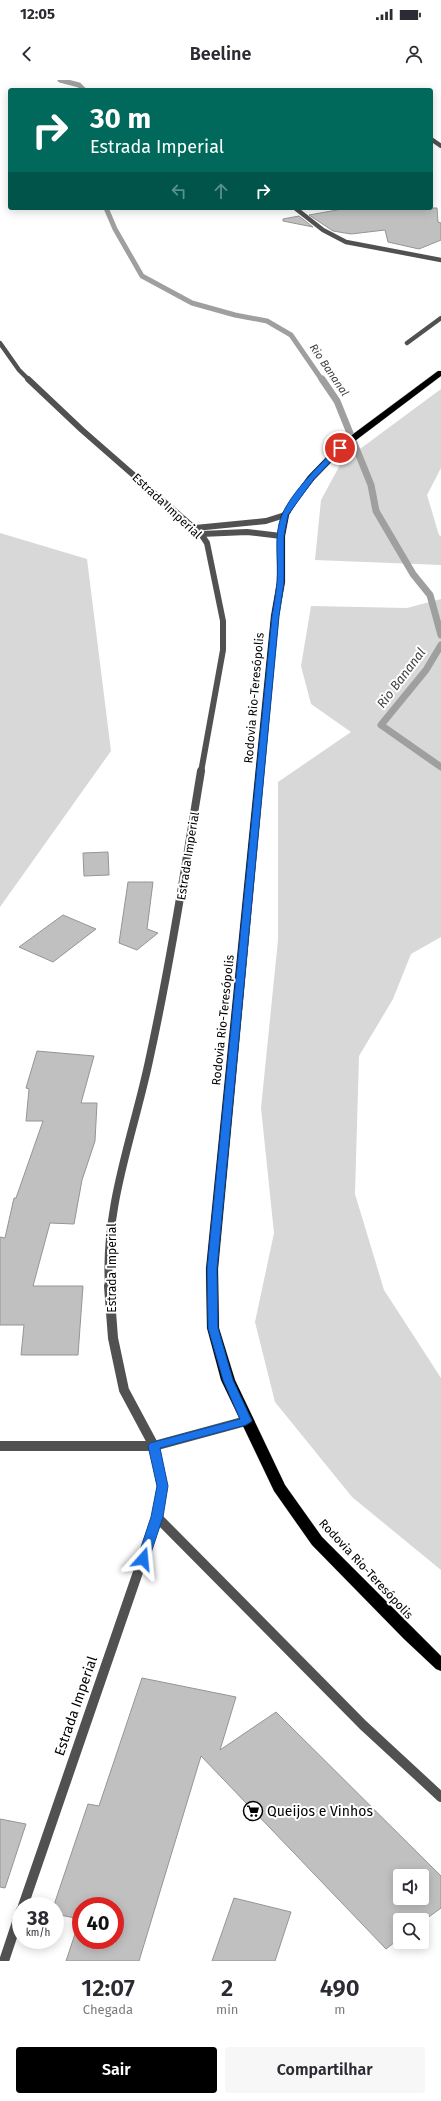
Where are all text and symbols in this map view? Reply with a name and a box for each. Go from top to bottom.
text: 12:05 [20,5,55,23]
icon: back [16,43,38,65]
text: Beeline [190,43,251,65]
icon: person [403,43,425,65]
text: 30 m [90,102,151,135]
icon: right [24,104,76,156]
text: Estrada Imperial [90,136,224,158]
icon: left [168,180,190,202]
icon: ahead [210,180,232,202]
icon: right [252,180,274,202]
water label: Rio Bananal [307,341,351,399]
pin [323,431,357,465]
icon: arrive [329,437,351,459]
street label: Estrada Imperial [130,470,205,542]
street label: Rodovia Rio-Teresópolis [241,632,267,764]
water label: Rio Bananal [374,645,429,711]
street label: Estrada Imperial [174,810,202,901]
street label: Rodovia Rio-Teresópolis [209,954,237,1086]
street label: Estrada Imperial [105,1223,119,1313]
street label: Rodovia Rio-Teresópolis [316,1516,416,1622]
position arrow [122,1538,164,1580]
street label: Estrada Imperial [51,1654,101,1758]
supermarket icon: Queijos e Vinhos [242,1800,264,1822]
place label: Queijos e Vinhos [267,1803,373,1820]
map controls [393,1869,429,1949]
button: sound [393,1869,429,1905]
speed limit sign: 40 [72,1897,124,1949]
text: 38 [27,1906,49,1930]
button: search [393,1913,429,1949]
text: km/h [26,1927,50,1939]
text: 12:07 [81,1974,135,2002]
text: 2 [221,1974,233,2002]
text: 490 [320,1974,360,2002]
text: Chegada [83,2002,133,2017]
text: min [216,2002,238,2017]
text: m [334,2002,345,2017]
button: Sair [16,2047,217,2093]
button: Compartilhar [225,2047,425,2093]

